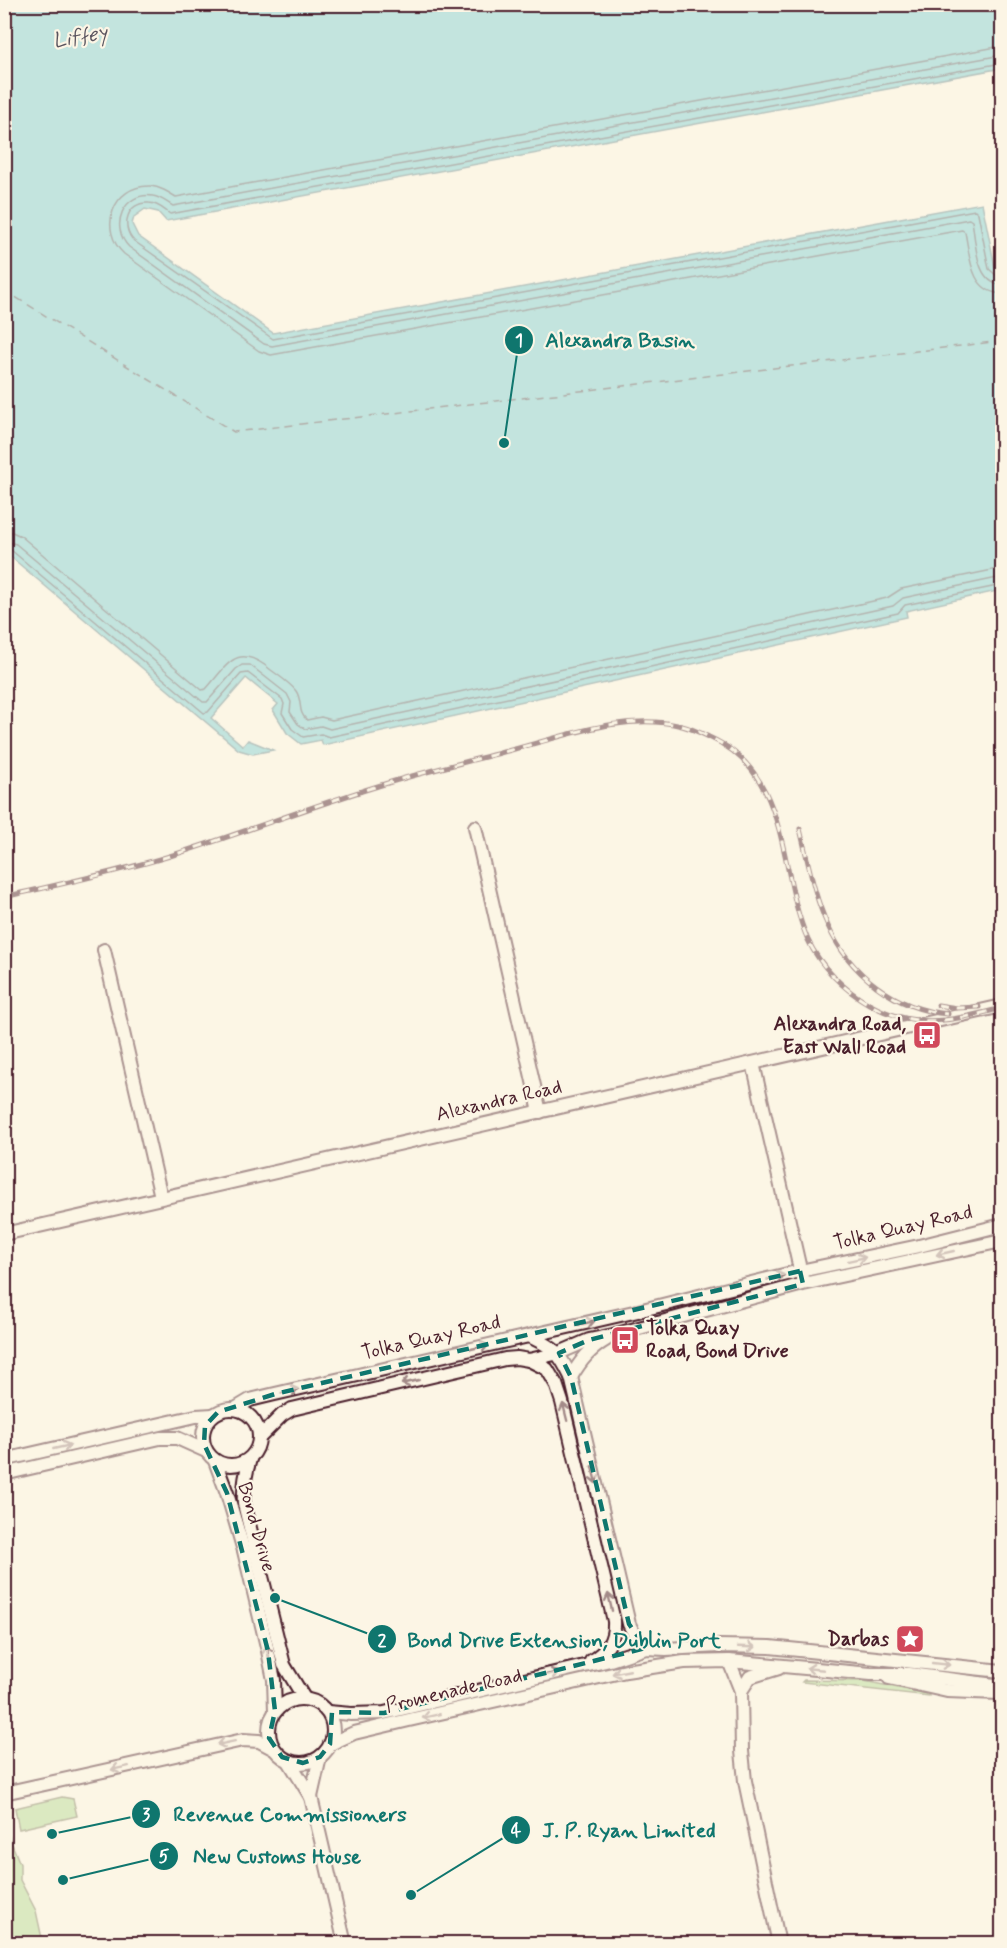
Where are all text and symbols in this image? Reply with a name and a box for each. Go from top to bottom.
water label: Liffey [51,19,111,55]
callout: Alexandra Basin [504,320,706,359]
text: Alexandra Basin [545,327,695,355]
text: 1 [515,329,523,353]
place label: Alexandra Road, East Wall Road [773,1011,907,1061]
bus stop icon: Alexandra Road, East Wall Road [911,1019,943,1051]
street label: Alexandra Road [433,1073,565,1129]
street label: Tolka Quay Road [831,1199,975,1257]
one-way arrow [936,1248,955,1260]
one-way arrow [847,1253,867,1264]
one-way arrow [766,1271,785,1283]
street label: Tolka Quay Road [359,1309,503,1367]
place label: Tolka Quay Road, Bond Drive [646,1315,789,1365]
one-way arrow [577,1317,596,1329]
bus stop icon: Tolka Quay Road, Bond Drive [609,1324,641,1356]
one-way arrow [470,1341,489,1353]
one-way arrow [401,1376,420,1388]
one-way arrow [280,1384,299,1396]
one-way arrow [558,1403,570,1422]
one-way arrow [52,1440,71,1452]
one-way arrow [589,1465,601,1484]
street label: Bond Drive [230,1479,282,1575]
one-way arrow [603,1592,615,1611]
callout: Bond Drive Extension, Dublin Port [367,1620,730,1659]
place icon: Darbas [894,1623,926,1655]
place label: Darbas [827,1626,889,1653]
text: Bond Drive Extension, Dublin Port [407,1627,721,1655]
text: 2 [378,1629,387,1653]
one-way arrow [736,1641,756,1652]
one-way arrow [262,1644,274,1663]
one-way arrow [930,1659,950,1670]
street label: Promenade Road [383,1662,525,1720]
one-way arrow [805,1663,825,1674]
one-way arrow [612,1667,631,1679]
one-way arrow [540,1668,559,1680]
one-way arrow [422,1710,441,1722]
one-way arrow [217,1738,236,1750]
one-way arrow [111,1763,130,1774]
callout: Revenue Commissioners [131,1795,419,1834]
text: Revenue Commissioners [173,1801,407,1829]
text: 3 [142,1803,151,1827]
callout: J. P. Ryan Limited [501,1810,727,1849]
text: J. P. Ryan Limited [542,1817,716,1845]
text: 4 [511,1819,522,1843]
callout: New Customs House [149,1836,375,1875]
text: New Customs House [193,1843,361,1871]
text: 5 [159,1845,170,1869]

